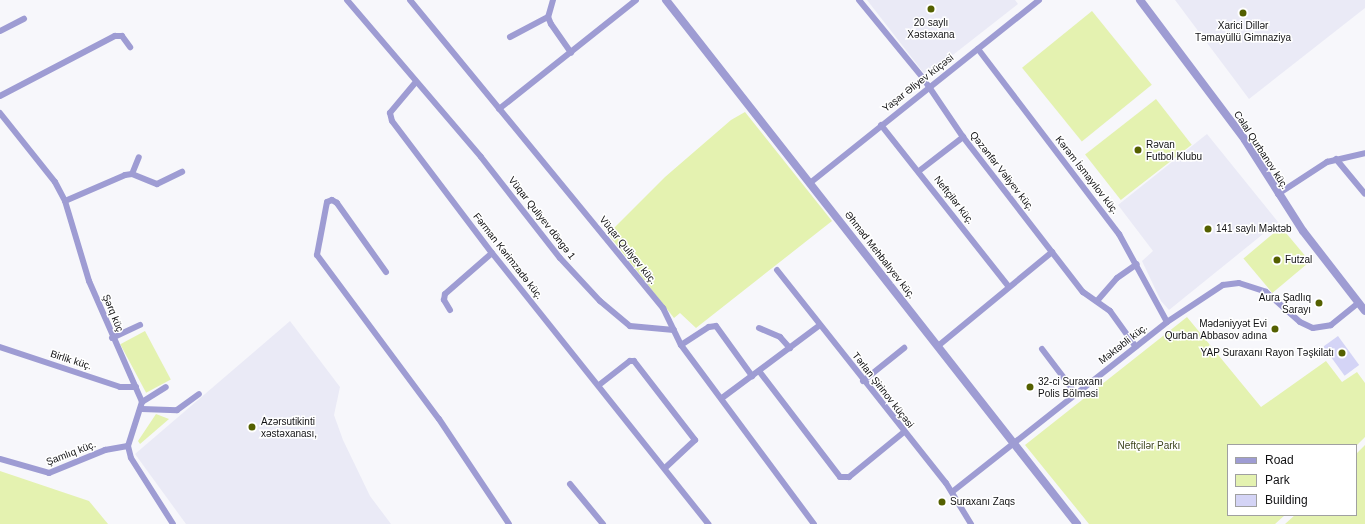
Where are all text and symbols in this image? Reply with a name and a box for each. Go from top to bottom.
marker: 20 saylı Xəstəxana [925,3,937,15]
marker: Xarici Dillər Təmayüllü Gimnaziya [1238,8,1248,18]
place label: 20 saylı Xəstəxana [907,16,955,40]
place label: Xarici Dillər Təmayüllü Gimnaziya [1195,19,1291,42]
street label: Yaşar Əliyev küçəsi [880,52,956,114]
street label: Cəlal Qurbanov küç. [1231,109,1291,191]
street label: Qəzənfər Vəliyev küç. [967,129,1037,213]
street label: Kərəm İsmayılov küç. [1053,134,1121,216]
place label: Rəvan Futbol Klubu [1146,138,1202,162]
marker: Rəvan Futbol Klubu [1133,145,1143,155]
street label: Vüqar Quliyev döngə 1 [506,174,578,262]
street label: Neftçilər küç. [931,174,977,226]
street label: Əhməd Mehbalıyev küç. [842,209,918,301]
street label: Fərman Kərimzadə küç. [471,210,545,302]
street label: Vüqar Quliyev küç. [597,214,659,286]
place label: 141 saylı Məktəb [1216,223,1292,235]
marker: 141 saylı Məktəb [1203,224,1213,234]
place label: Futzal [1285,254,1312,266]
marker: Futzal [1272,255,1282,265]
place label: Aura Şadlıq Sarayı [1259,291,1311,314]
street label: Şərq küç [100,292,126,334]
marker: Aura Şadlıq Sarayı [1314,298,1324,308]
place label: Mədəniyyət Evi Qurban Abbasov adına [1164,317,1267,340]
street label: Məktəbli küç. [1096,321,1150,367]
marker: Mədəniyyət Evi Qurban Abbasov adına [1270,324,1280,334]
place label: YAP Suraxanı Rayon Təşkilatı [1200,347,1334,359]
street label: Birlik küç. [49,348,93,372]
marker: YAP Suraxanı Rayon Təşkilatı [1337,348,1347,358]
street label: Tərlan Şirinov küçəsi [850,350,916,430]
place label: 32-ci Suraxanı Polis Bölməsi [1038,375,1102,398]
marker: 32-ci Suraxanı Polis Bölməsi [1025,382,1035,392]
place label: Azərsutikinti xəstəxanası, [261,415,317,438]
marker: Azərsutikinti xəstəxanası, [246,421,258,433]
street label: Şamlıq küç. [44,438,98,468]
park label: Neftçilər Parkı [1118,440,1180,452]
legend [1227,444,1357,516]
text: Road [1265,453,1294,467]
text: Park [1265,473,1290,487]
text: Building [1265,493,1308,507]
place label: Suraxanı Zaqs [950,496,1015,508]
marker: Suraxanı Zaqs [937,497,947,507]

